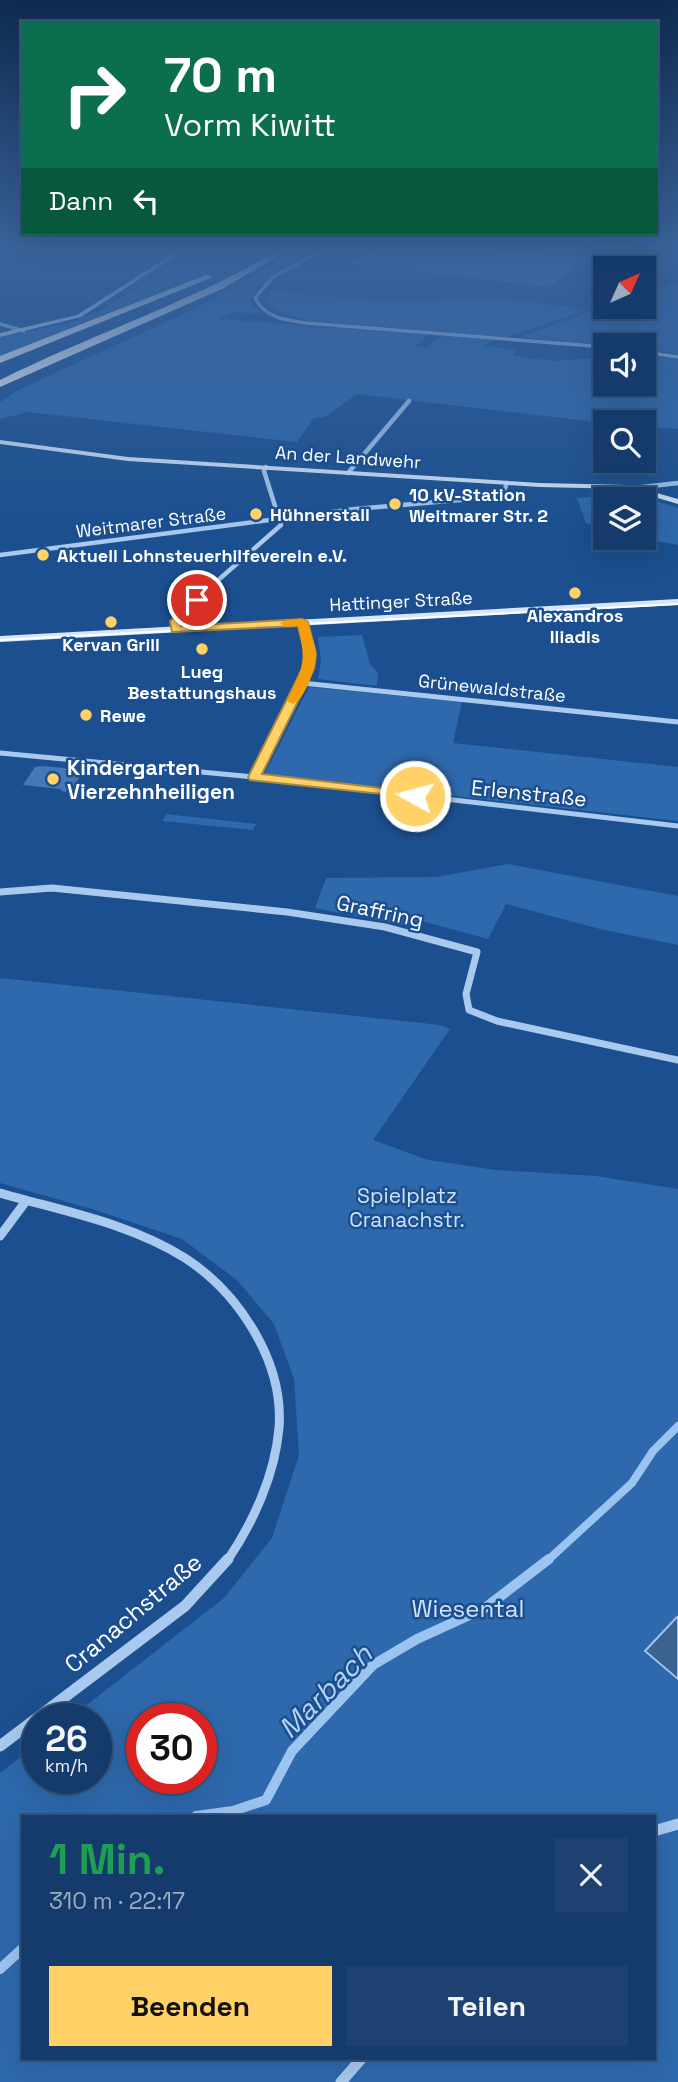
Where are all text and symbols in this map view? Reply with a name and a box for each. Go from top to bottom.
text: 70 m [164,44,277,106]
icon: right [49,49,140,140]
text: Vorm Kiwitt [164,105,336,145]
icon: left [127,182,165,220]
text: Dann [49,184,113,218]
north arrow [593,256,656,318]
map controls [593,256,656,550]
button: sound [593,333,656,396]
button: search [593,410,656,473]
street label: An der Landwehr [274,440,422,474]
place label: 10 kV-Station Weitmarer Str. 2 [409,483,548,527]
button: layers [593,487,656,550]
marker: 10 kV-Station Weitmarer Str. 2 [387,496,403,512]
street label: Weitmarer Straße [75,501,227,543]
place label: Hühnerstall [270,503,370,526]
marker: Hühnerstall [248,506,264,522]
place label: Aktuell Lohnsteuerhilfeverein e.V. [57,544,347,567]
marker: Aktuell Lohnsteuerhilfeverein e.V. [35,547,51,563]
pin [167,570,227,630]
icon: arrive [178,581,216,619]
marker: Alexandros Iliadis [567,585,583,601]
street label: Hattinger Straße [329,586,473,616]
place label: Alexandros Iliadis [527,604,623,648]
marker: Kervan Grill [103,614,119,630]
place label: Kervan Grill [62,633,160,656]
marker: Lueg Bestattungshaus [194,641,210,657]
place label: Lueg Bestattungshaus [127,660,277,704]
street label: Grünewaldstraße [417,669,567,707]
place label: Rewe [100,704,146,727]
marker: Rewe [78,707,94,723]
place label: Kindergarten Vierzehnheiligen [67,754,235,805]
position arrow [378,759,452,833]
marker: Kindergarten Vierzehnheiligen [45,771,61,787]
street label: Erlenstraße [470,774,588,812]
street label: Graffring [334,889,426,933]
park label: Spielplatz Cranachstr. [349,1182,465,1233]
street label: Cranachstraße [58,1546,208,1680]
park label: Wiesental [412,1593,524,1624]
water label: Marbach [270,1636,380,1746]
speed limit sign: 30 [126,1703,217,1794]
text: 26 [45,1717,88,1761]
text: km/h [45,1754,88,1777]
text: 1 Min. [49,1833,165,1886]
button: close [554,1838,628,1912]
text: 310 m · 22:17 [49,1886,185,1916]
button: Beenden [49,1966,332,2046]
button: Teilen [346,1966,628,2046]

